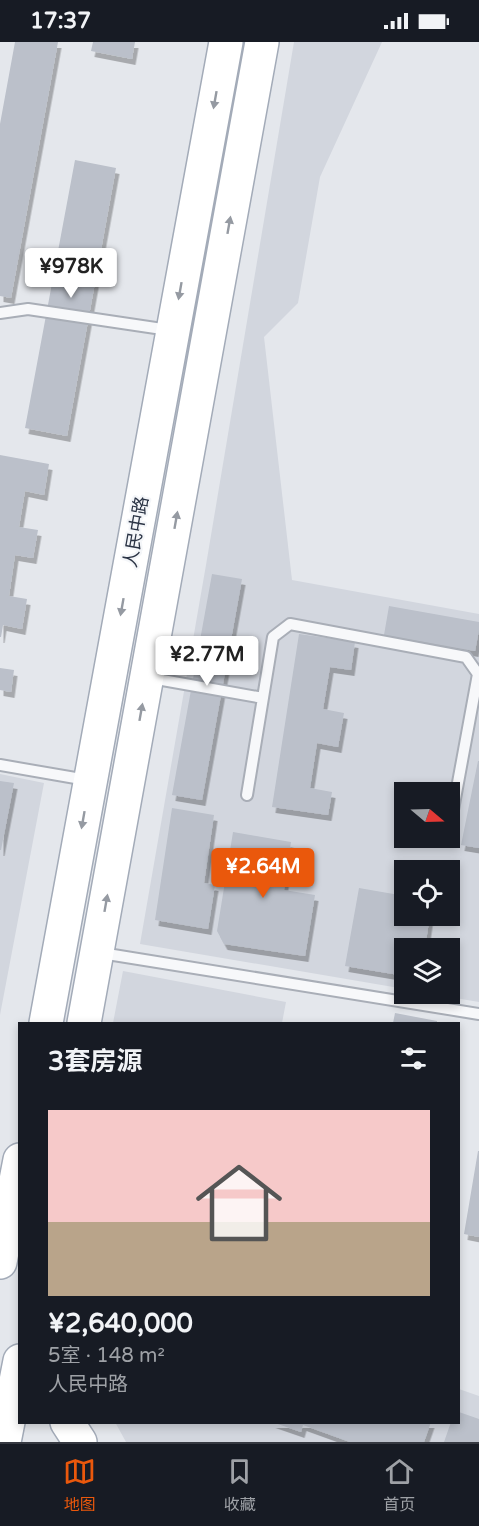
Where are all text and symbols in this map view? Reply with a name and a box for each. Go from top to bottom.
text: 17:37 [30,8,91,34]
one-way arrow [210,90,219,109]
one-way arrow [225,215,234,234]
pin: ¥978K [29,248,113,299]
text: ¥978K [39,255,103,279]
one-way arrow [175,282,184,301]
street label: 人民中路 [119,495,153,569]
one-way arrow [172,510,181,529]
one-way arrow [117,598,126,617]
pin: ¥2.77M [158,636,256,687]
text: ¥2.77M [169,643,245,667]
one-way arrow [137,702,146,721]
north arrow [394,782,460,848]
map controls [394,782,460,1004]
one-way arrow [78,810,87,829]
pin: ¥2.64M [214,848,312,899]
text: ¥2.64M [225,855,301,879]
button: locate [394,860,460,926]
one-way arrow [102,894,111,913]
button: layers [394,938,460,1004]
icon: filters [397,1042,430,1075]
text: 3套房源 [48,1046,142,1077]
icon: home [185,1149,293,1257]
text: ¥2,640,000 [48,1308,193,1339]
text: 5室 · 148 m² [48,1344,165,1368]
text: 人民中路 [48,1373,128,1397]
tab: 地图 [63,1455,96,1515]
tab: 收藏 [223,1455,256,1515]
tab: 首页 [383,1455,416,1515]

